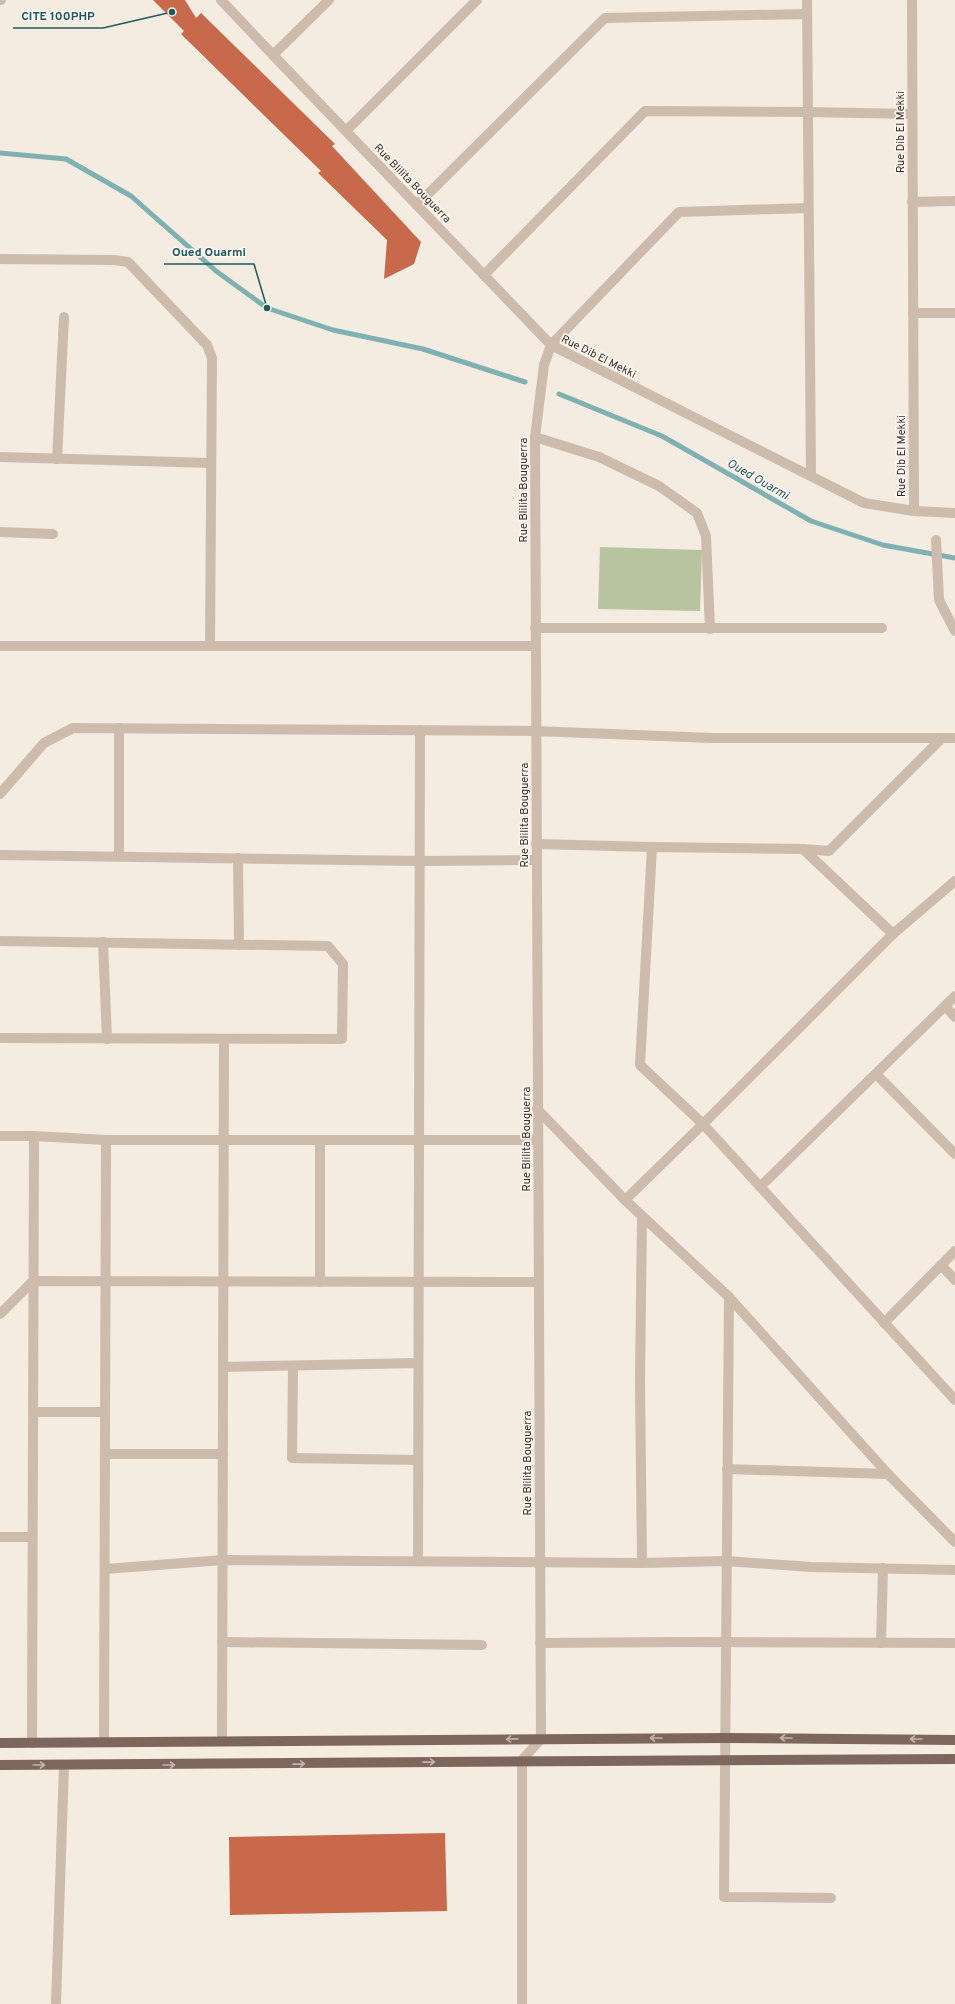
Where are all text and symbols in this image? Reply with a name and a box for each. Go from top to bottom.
callout: CITE 100PHP [13,4,103,28]
text: CITE 100PHP [21,9,95,25]
street label: Rue Dib El Mekki [894,91,908,173]
street label: Rue Blilita Bouguerra [371,141,454,226]
callout: Oued Ouarmi [164,240,254,264]
text: Oued Ouarmi [172,245,246,261]
street label: Rue Dib El Mekki [559,332,638,382]
street label: Rue Dib El Mekki [895,415,909,497]
street label: Rue Blilita Bouguerra [517,437,531,542]
water label: Oued Ouarmi [724,456,792,505]
street label: Rue Blilita Bouguerra [518,762,532,867]
street label: Rue Blilita Bouguerra [520,1086,534,1191]
street label: Rue Blilita Bouguerra [521,1410,535,1515]
one-way arrow [650,1734,663,1742]
one-way arrow [780,1734,793,1742]
one-way arrow [506,1735,519,1743]
one-way arrow [910,1735,923,1743]
one-way arrow [422,1758,435,1766]
one-way arrow [292,1760,305,1768]
one-way arrow [32,1761,45,1769]
one-way arrow [162,1761,175,1769]

